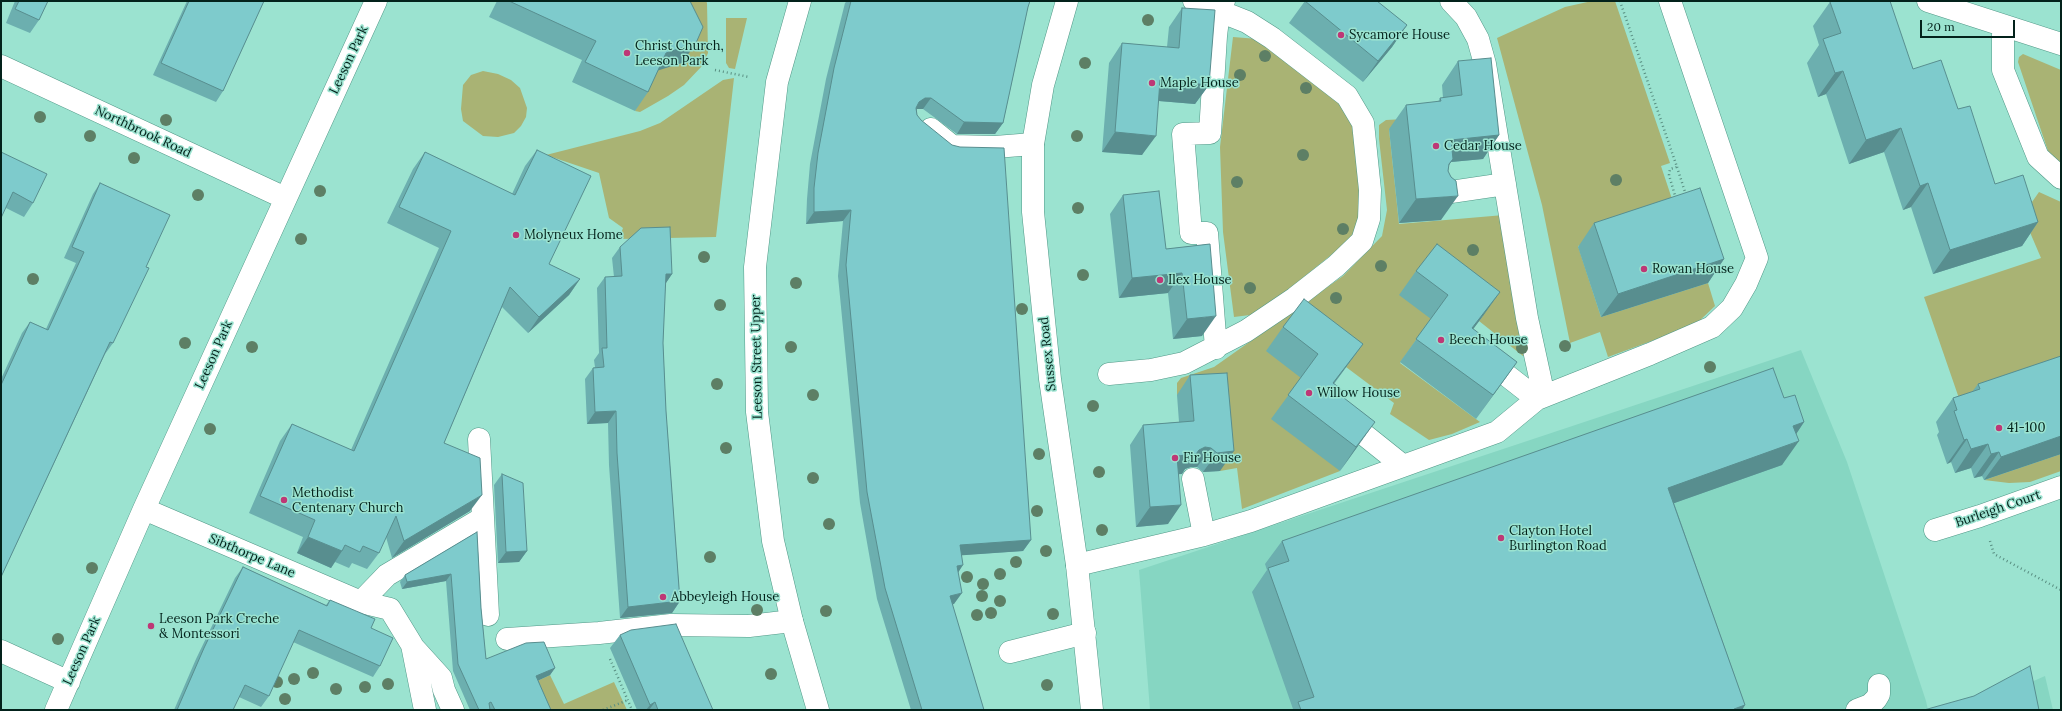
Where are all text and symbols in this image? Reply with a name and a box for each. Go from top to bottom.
scale bar [1922,12,2017,38]
text: 20 m [1927,19,1955,34]
street label: Leeson Park [326,23,372,97]
place label: Sycamore House [1349,27,1450,43]
marker: Sycamore House [1336,30,1346,40]
place label: Christ Church, Leeson Park [635,38,724,69]
marker: Christ Church, Leeson Park [622,48,632,58]
place label: Maple House [1160,75,1239,91]
marker: Maple House [1147,78,1157,88]
street label: Northbrook Road [92,103,194,161]
place label: Cedar House [1444,138,1522,154]
marker: Cedar House [1431,141,1441,151]
place label: Molyneux Home [524,227,623,243]
marker: Molyneux Home [511,230,521,240]
place label: Rowan House [1652,261,1734,277]
marker: Rowan House [1639,264,1649,274]
place label: Ilex House [1168,272,1231,288]
marker: Ilex House [1155,275,1165,285]
street label: Leeson Street Upper [748,295,766,419]
street label: Sussex Road [1036,316,1060,392]
street label: Leeson Park [192,318,236,392]
place label: Beech House [1449,332,1527,348]
marker: Beech House [1436,335,1446,345]
place label: Willow House [1317,385,1400,401]
marker: Willow House [1304,388,1314,398]
place label: 41-100 [2007,420,2046,436]
marker: 41-100 [1994,423,2004,433]
place label: Fir House [1183,450,1241,466]
marker: Fir House [1170,453,1180,463]
place label: Methodist Centenary Church [292,485,404,516]
street label: Burleigh Court [1953,487,2043,531]
marker: Methodist Centenary Church [279,495,289,505]
place label: Clayton Hotel Burlington Road [1509,523,1607,554]
street label: Sibthorpe Lane [207,531,297,581]
marker: Clayton Hotel Burlington Road [1496,533,1506,543]
place label: Abbeyleigh House [671,589,779,605]
marker: Abbeyleigh House [658,592,668,602]
place label: Leeson Park Creche & Montessori [159,611,279,642]
street label: Leeson Park [60,614,104,688]
marker: Leeson Park Creche & Montessori [146,621,156,631]

